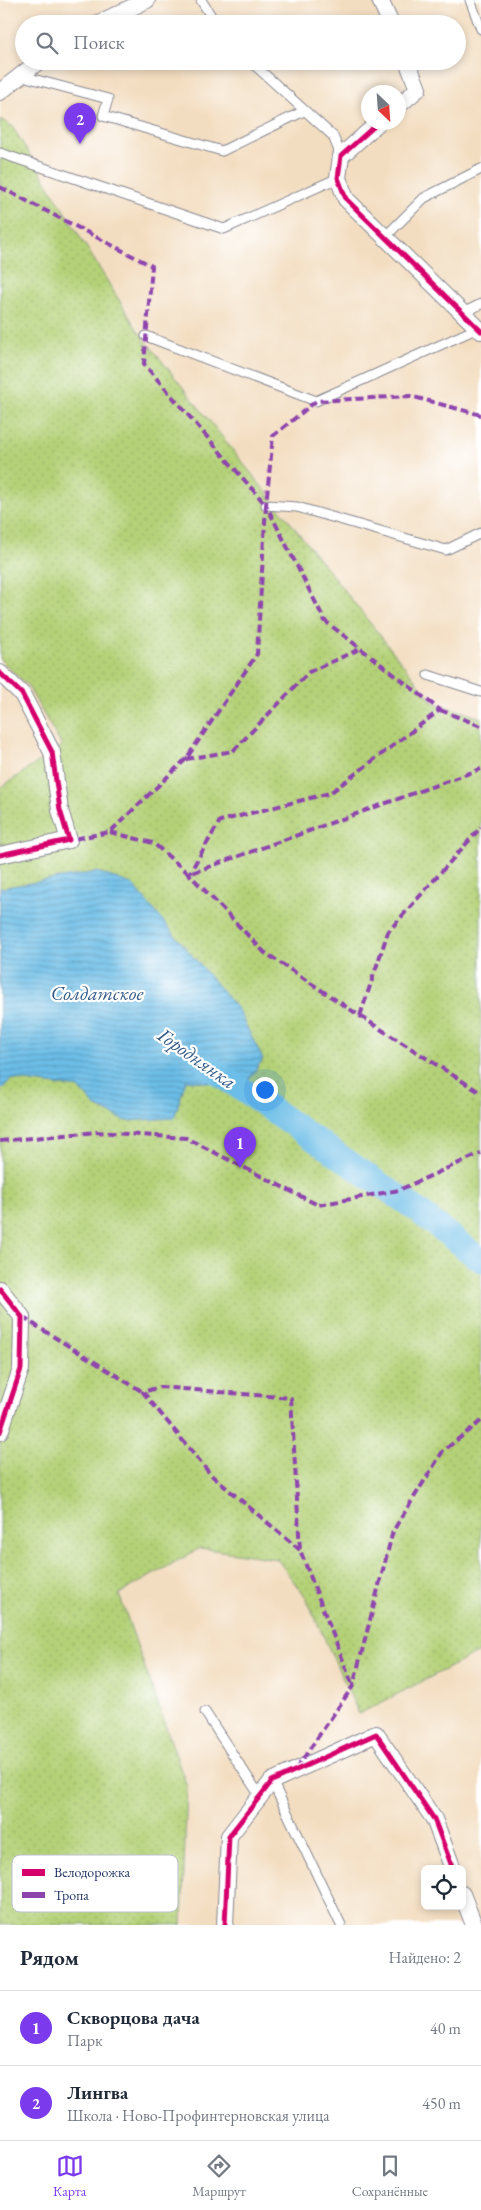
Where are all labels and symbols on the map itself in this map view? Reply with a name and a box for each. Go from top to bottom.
north arrow [361,85,406,130]
pin: 2 [64,103,96,144]
water label: Солдатское [51,980,143,1006]
water label: Городнянка [152,1021,241,1095]
your location [252,1077,278,1103]
pin: 1 [224,1127,256,1168]
legend [12,1855,178,1912]
text: Велодорожка [54,1863,130,1881]
text: Тропа [54,1886,89,1904]

